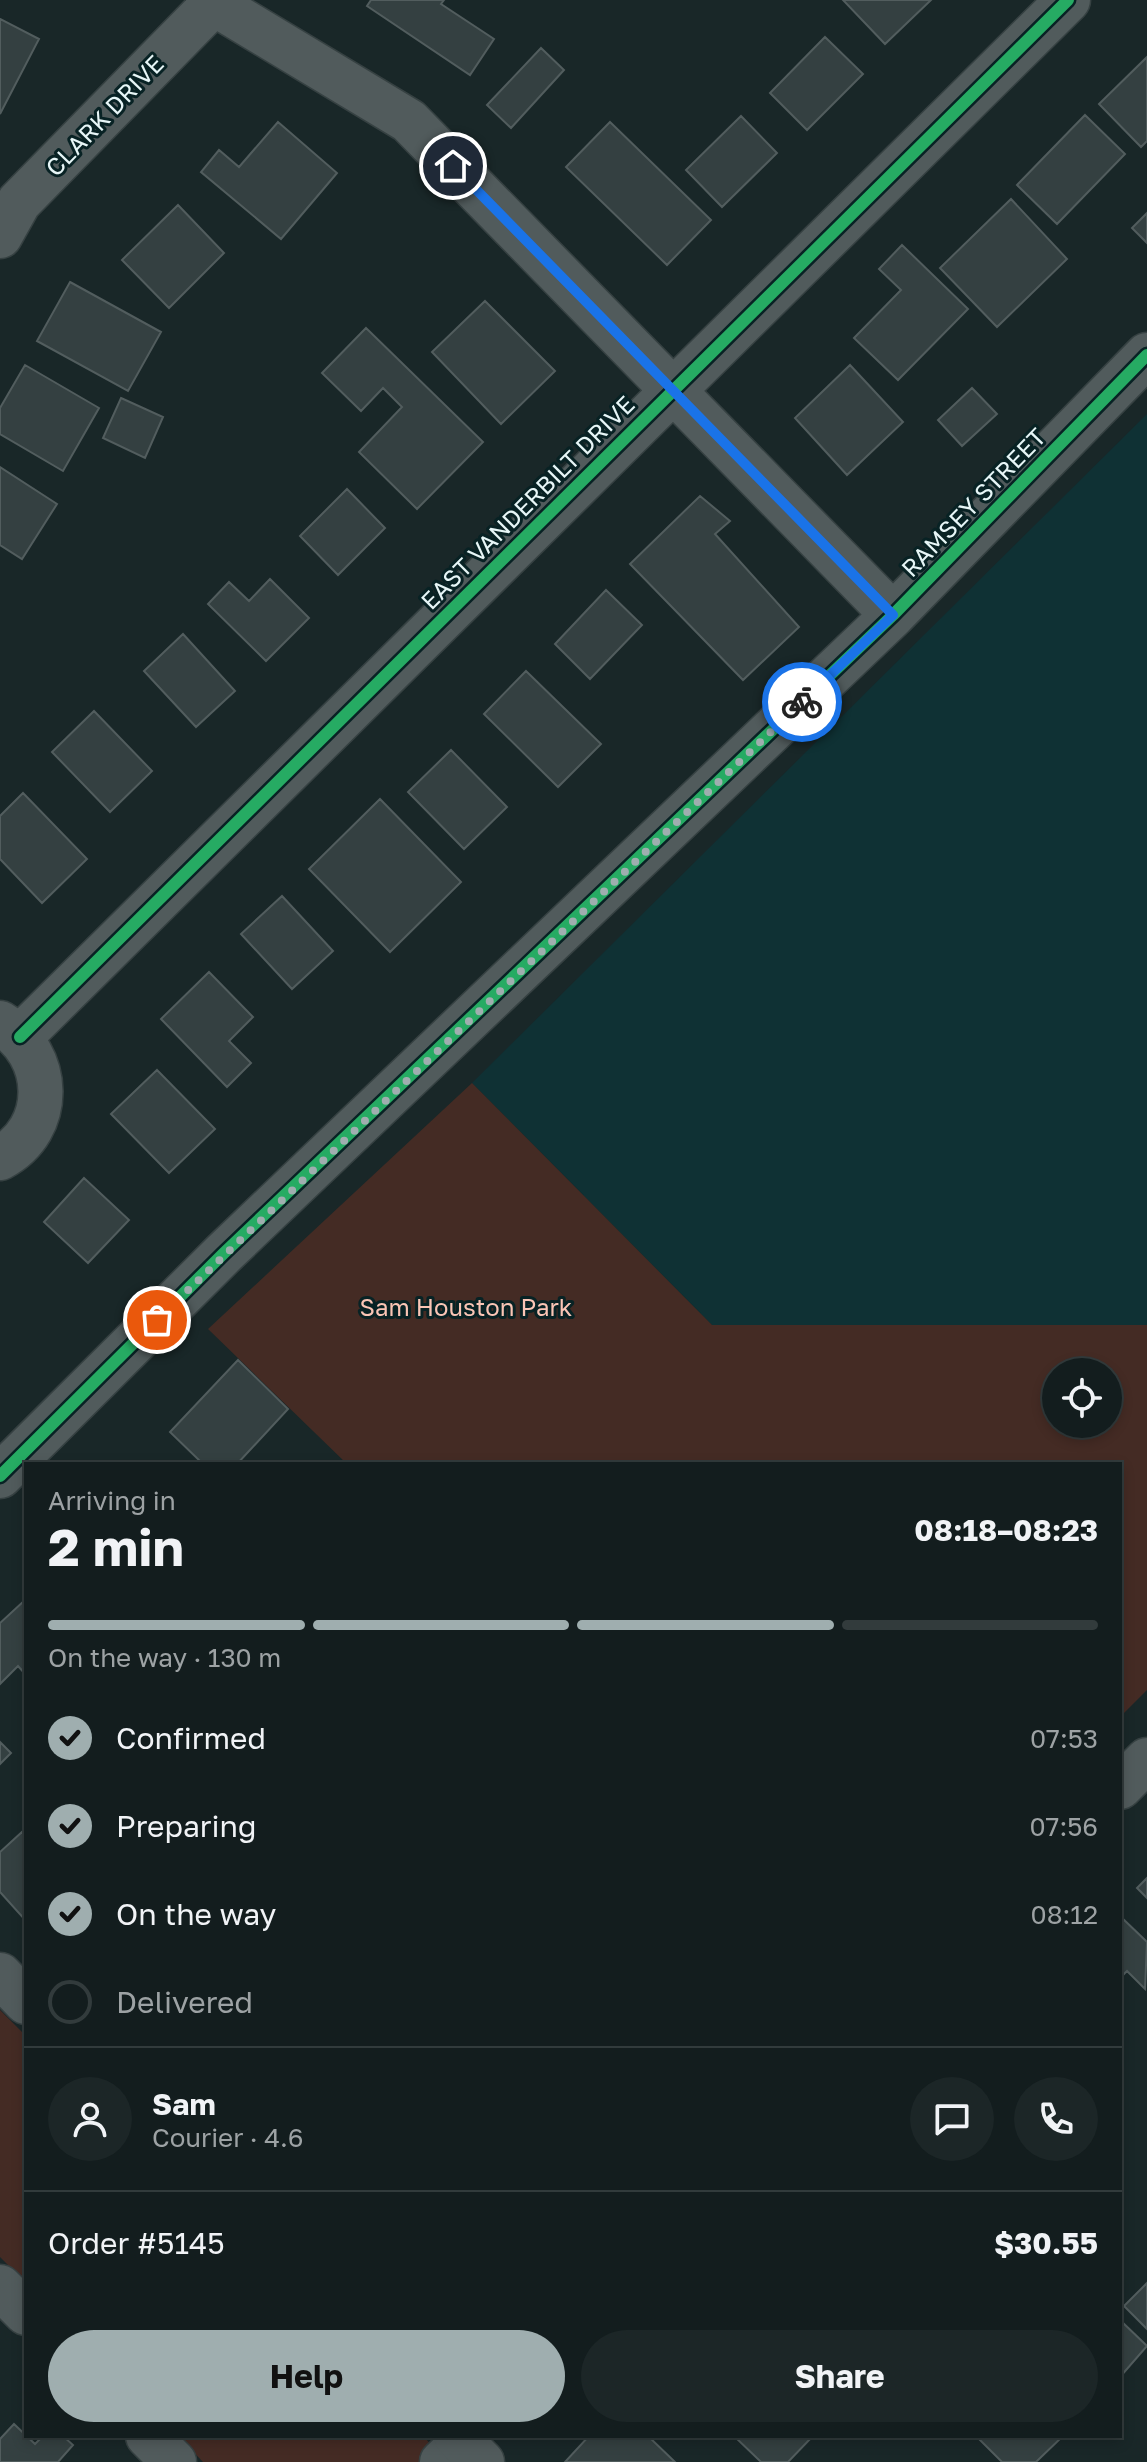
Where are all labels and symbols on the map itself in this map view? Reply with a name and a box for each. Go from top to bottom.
street label: CLARK DRIVE [39,48,169,182]
pin [419,132,487,200]
street label: EAST VANDERBILT DRIVE [414,389,640,615]
street label: RAMSEY STREET [895,422,1051,582]
courier [762,662,842,742]
pin [123,1286,191,1354]
park label: Sam Houston Park [360,1292,572,1321]

